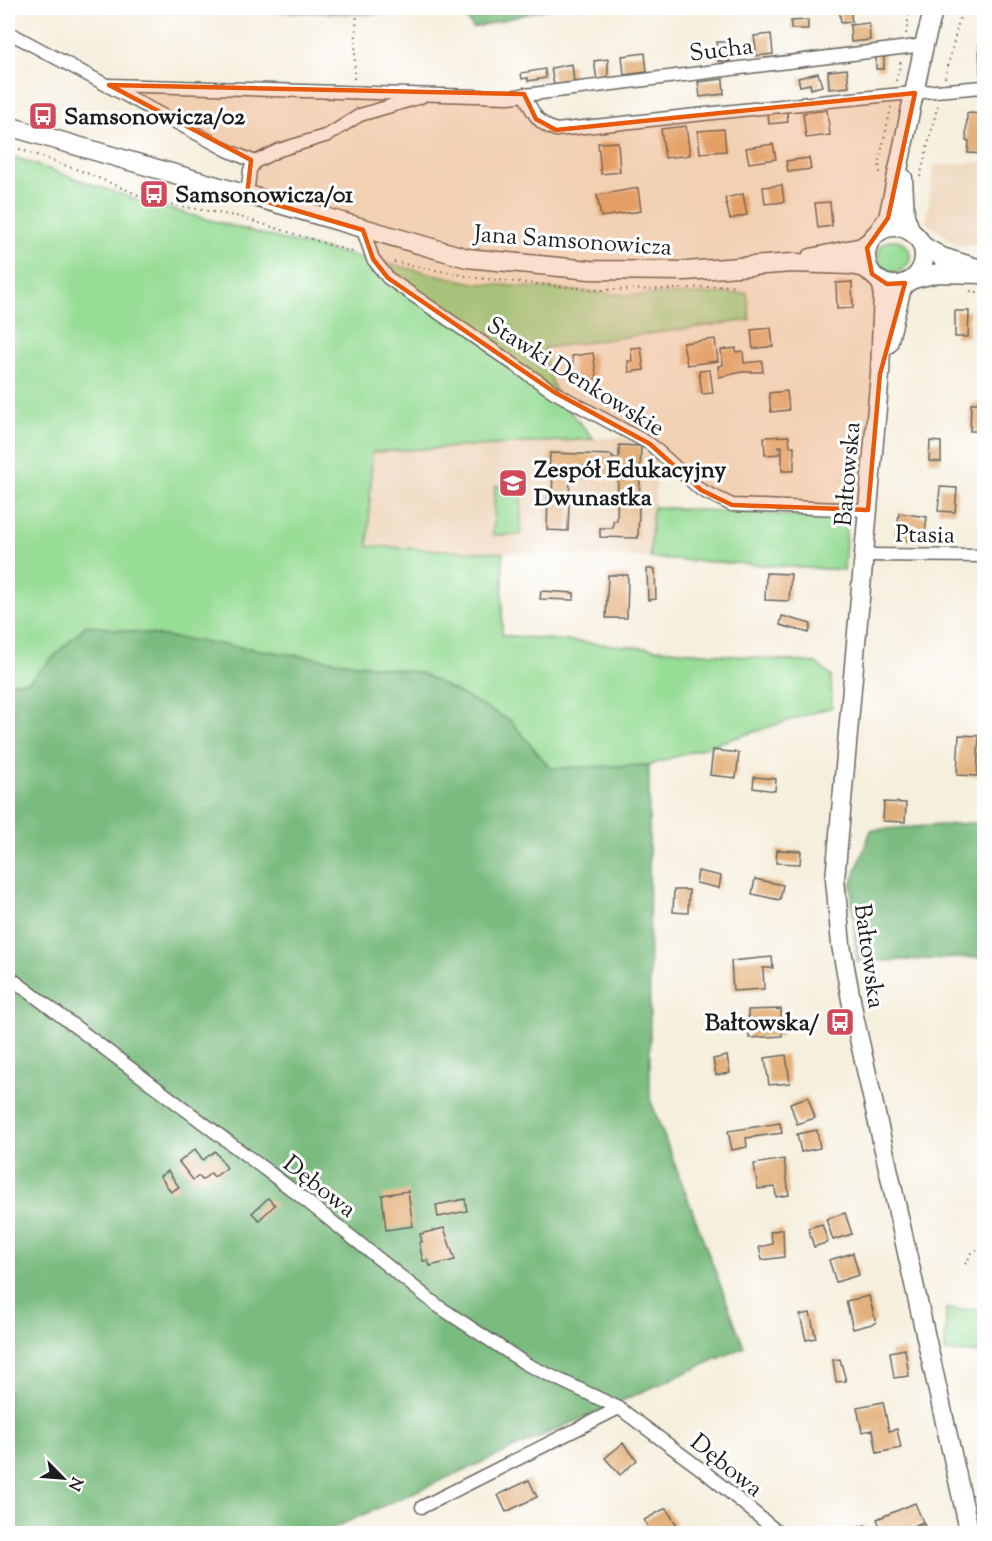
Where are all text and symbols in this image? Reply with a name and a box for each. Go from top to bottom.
street label: Sucha [687,30,755,72]
bus stop icon: Samsonowicza/02 [27,100,59,132]
place label: Samsonowicza/02 [64,101,246,135]
bus stop icon: Samsonowicza/01 [138,178,170,210]
place label: Samsonowicza/01 [175,179,354,213]
street label: Jana Samsonowicza [471,218,673,266]
street label: Stawki Denkowskie [479,309,670,446]
street label: Bałtowska [827,420,871,528]
place label: Zespół Edukacyjny Dwunastka [534,454,726,516]
school or university icon: Zespół Edukacyjny Dwunastka [497,467,529,499]
street label: Ptasia [895,518,955,554]
street label: Bałtowska [844,902,892,1011]
bus stop icon: Bałtowska/ [824,1006,856,1038]
place label: Bałtowska/ [705,1007,819,1041]
street label: Dębowa [275,1148,363,1227]
street label: Dębowa [682,1427,769,1506]
north arrow [33,1448,93,1508]
text: N [61,1473,87,1494]

